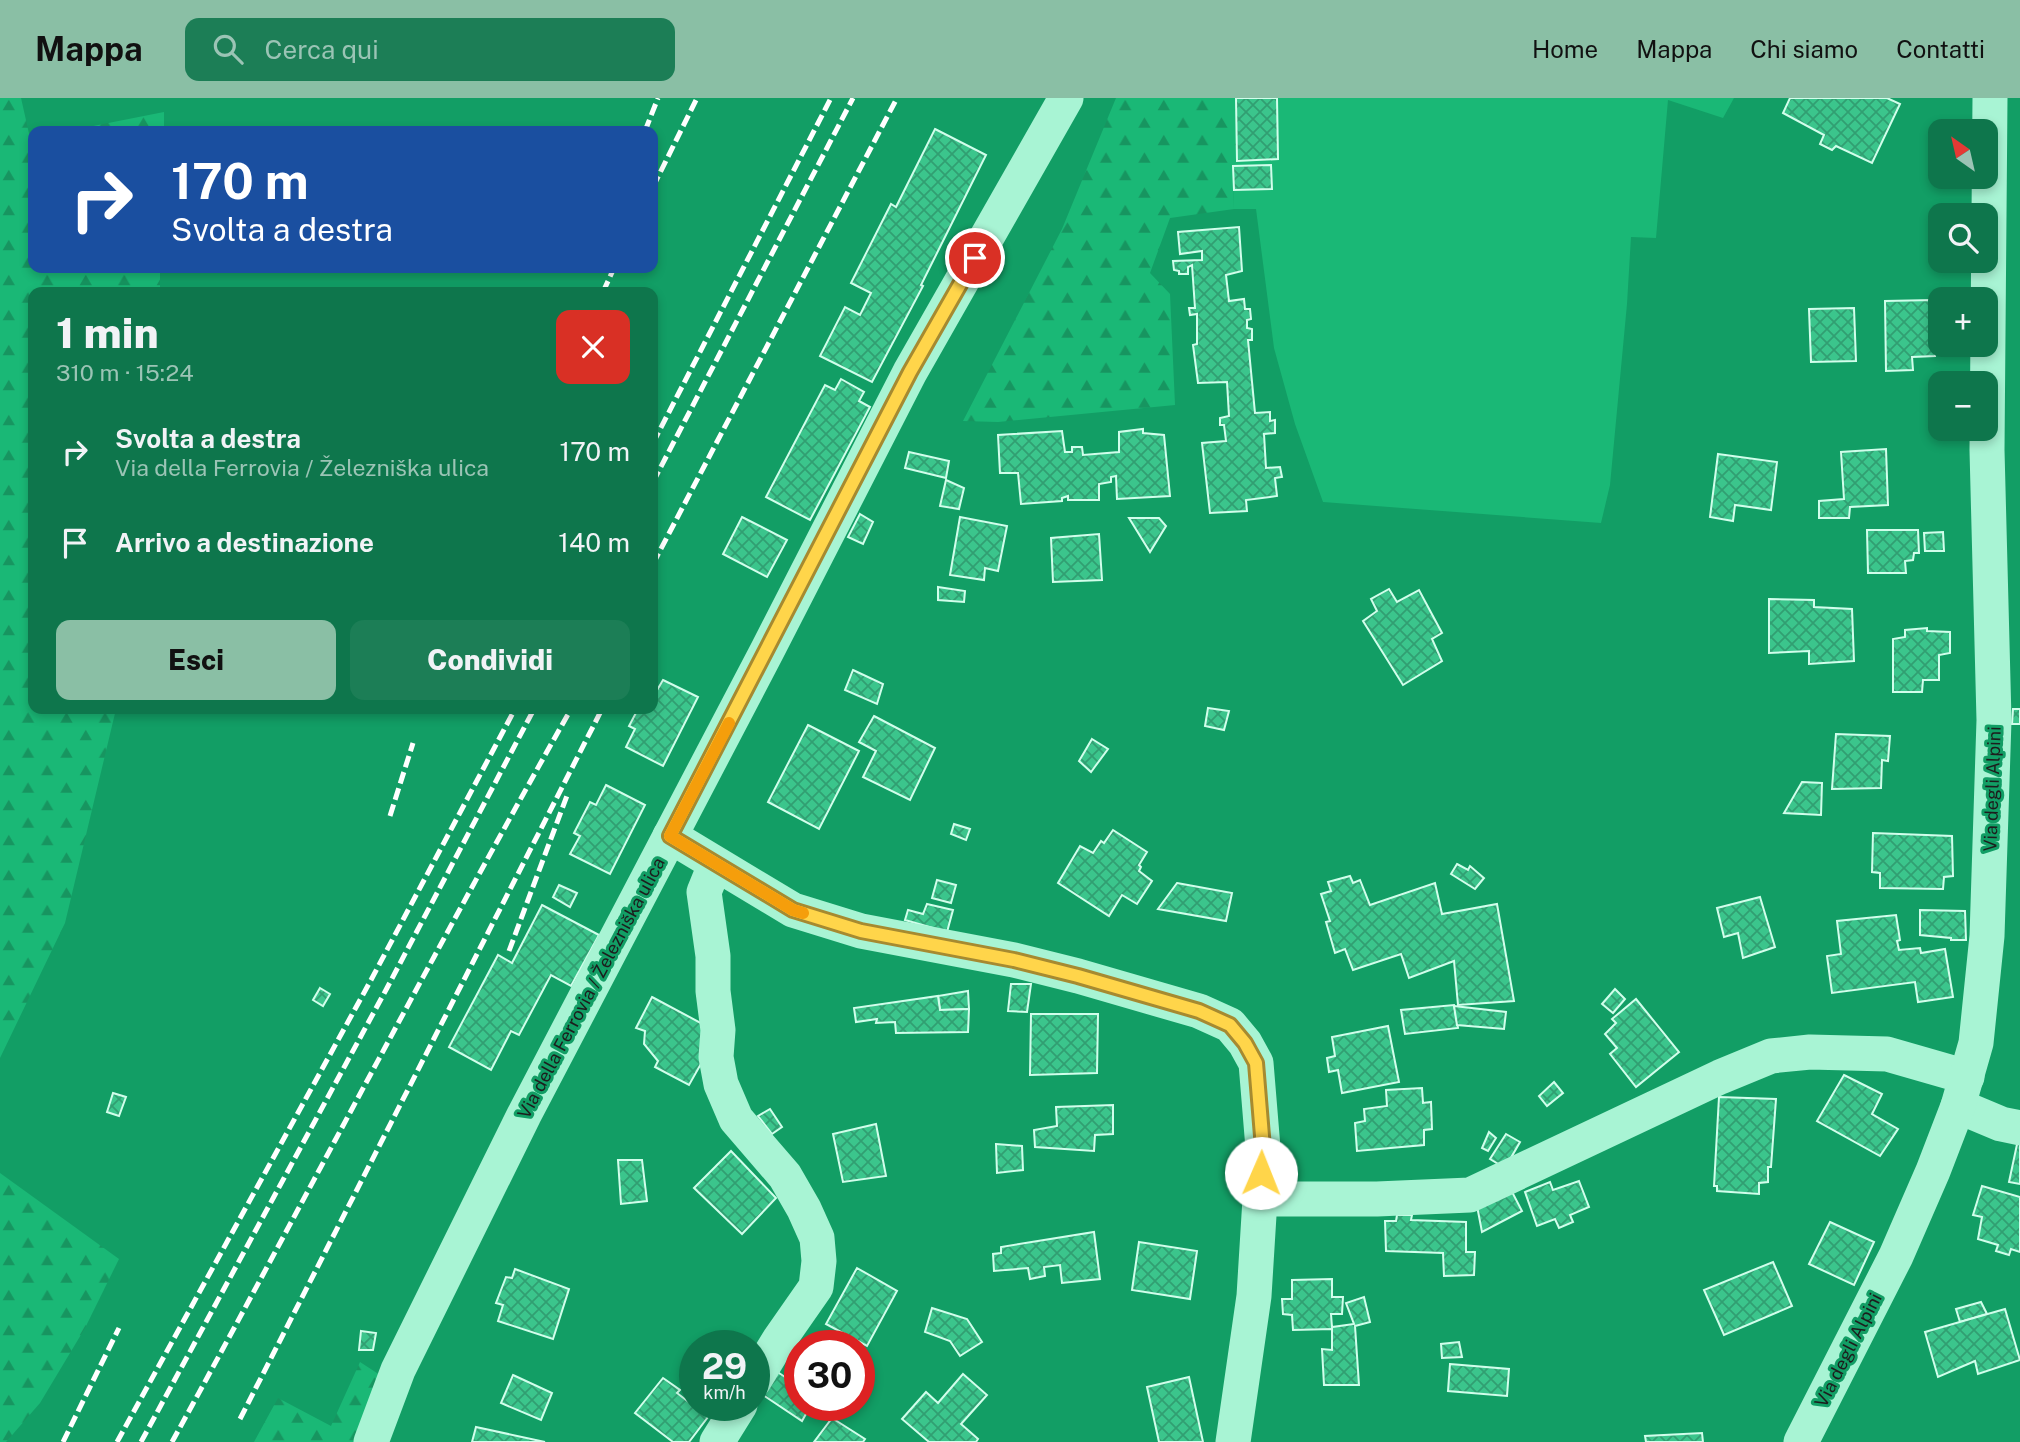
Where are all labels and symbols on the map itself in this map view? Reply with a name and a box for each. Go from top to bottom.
north arrow [1928,119,1998,189]
pin [945,228,1005,288]
street label: Via degli Alpini [1979,726,2005,852]
street label: Via della Ferrovia / Železniška ulica [513,854,669,1122]
position arrow [1224,1136,1298,1210]
street label: Via degli Alpini [1810,1289,1886,1411]
speed limit sign: 30 [784,1330,875,1421]

